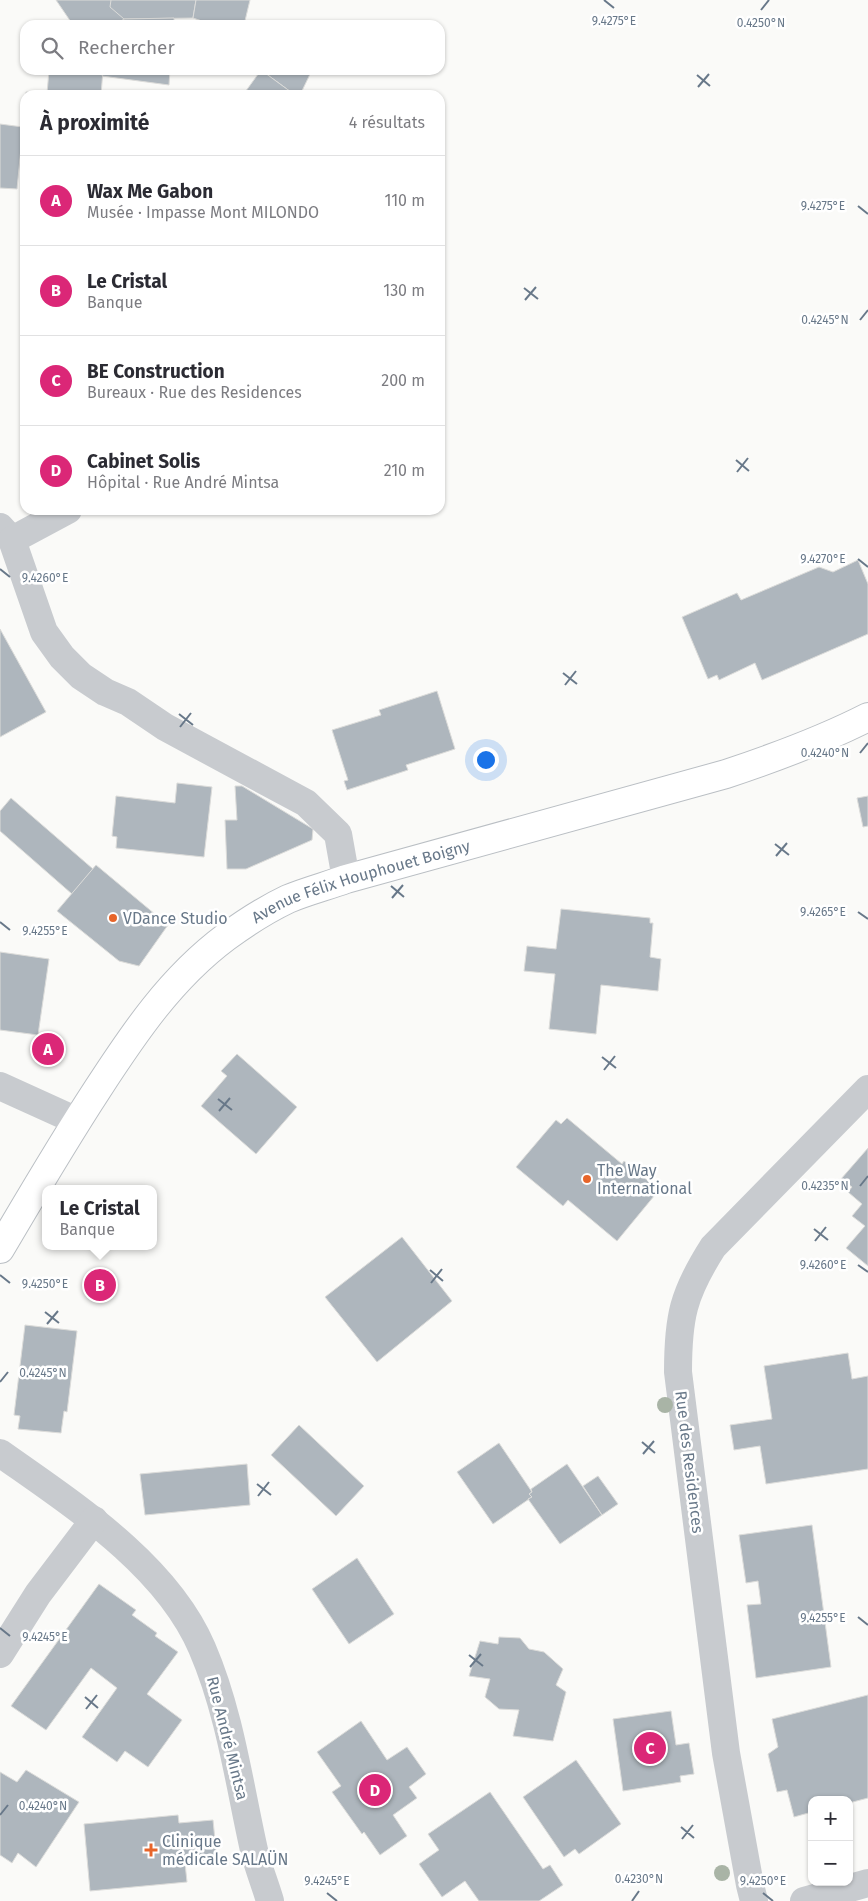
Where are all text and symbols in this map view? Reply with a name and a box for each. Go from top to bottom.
text: 9.4275°E [592,14,636,28]
text: 0.4250°N [737,16,785,30]
search box [20,20,445,75]
icon: search [38,34,66,62]
text: Rechercher [78,36,175,59]
text: À proximité [40,110,149,136]
text: 4 résultats [349,113,425,132]
text: Wax Me Gabon [87,180,213,203]
text: A [51,191,61,210]
text: 110 m [384,191,425,210]
text: 9.4275°E [801,199,845,213]
text: Musée · Impasse Mont MILONDO [87,203,319,222]
text: Le Cristal [87,270,167,293]
text: B [51,281,61,300]
text: 130 m [383,281,425,300]
text: Banque [87,293,142,312]
text: 0.4245°N [801,313,849,327]
text: BE Construction [87,360,225,383]
text: C [51,371,61,390]
text: 200 m [381,371,425,390]
text: Bureaux · Rue des Residences [87,383,302,402]
text: Cabinet Solis [87,450,200,473]
text: D [51,461,61,480]
text: 210 m [384,461,425,480]
text: Hôpital · Rue André Mintsa [87,473,279,492]
text: 9.4270°E [800,552,846,566]
text: 9.4260°E [22,571,68,585]
text: 0.4240°N [801,746,849,760]
your location [473,747,499,773]
street label: Avenue Félix Houphouet Boigny [248,836,472,927]
text: 9.4265°E [800,905,846,919]
place label: VDance Studio [123,909,228,928]
marker: VDance Studio [107,912,119,924]
text: 9.4255°E [22,924,68,938]
pin: A [32,1030,64,1068]
place label: The Way International [597,1161,692,1198]
marker: The Way International [581,1173,593,1185]
text: 0.4235°N [801,1179,849,1193]
popup [42,1185,157,1250]
text: Le Cristal [59,1197,140,1220]
text: Banque [59,1220,115,1239]
text: 9.4260°E [800,1258,846,1272]
pin: B [84,1266,116,1304]
text: 9.4250°E [22,1277,68,1291]
text: 0.4245°N [19,1366,67,1380]
street label: Rue des Residences [671,1390,708,1534]
text: 9.4255°E [800,1611,846,1625]
text: 9.4245°E [22,1630,68,1644]
street label: Rue André Mintsa [203,1674,252,1802]
pin: C [634,1729,666,1767]
pin: D [359,1771,391,1809]
map controls [808,1796,853,1886]
button: + [808,1796,853,1841]
text: 0.4240°N [19,1799,67,1813]
place label: Clinique médicale SALAÜN [162,1832,288,1869]
button: − [808,1841,853,1886]
marker: Clinique médicale SALAÜN [144,1843,158,1857]
text: 0.4230°N [615,1872,663,1886]
text: 9.4245°E [304,1874,350,1888]
text: 9.4250°E [740,1874,786,1888]

